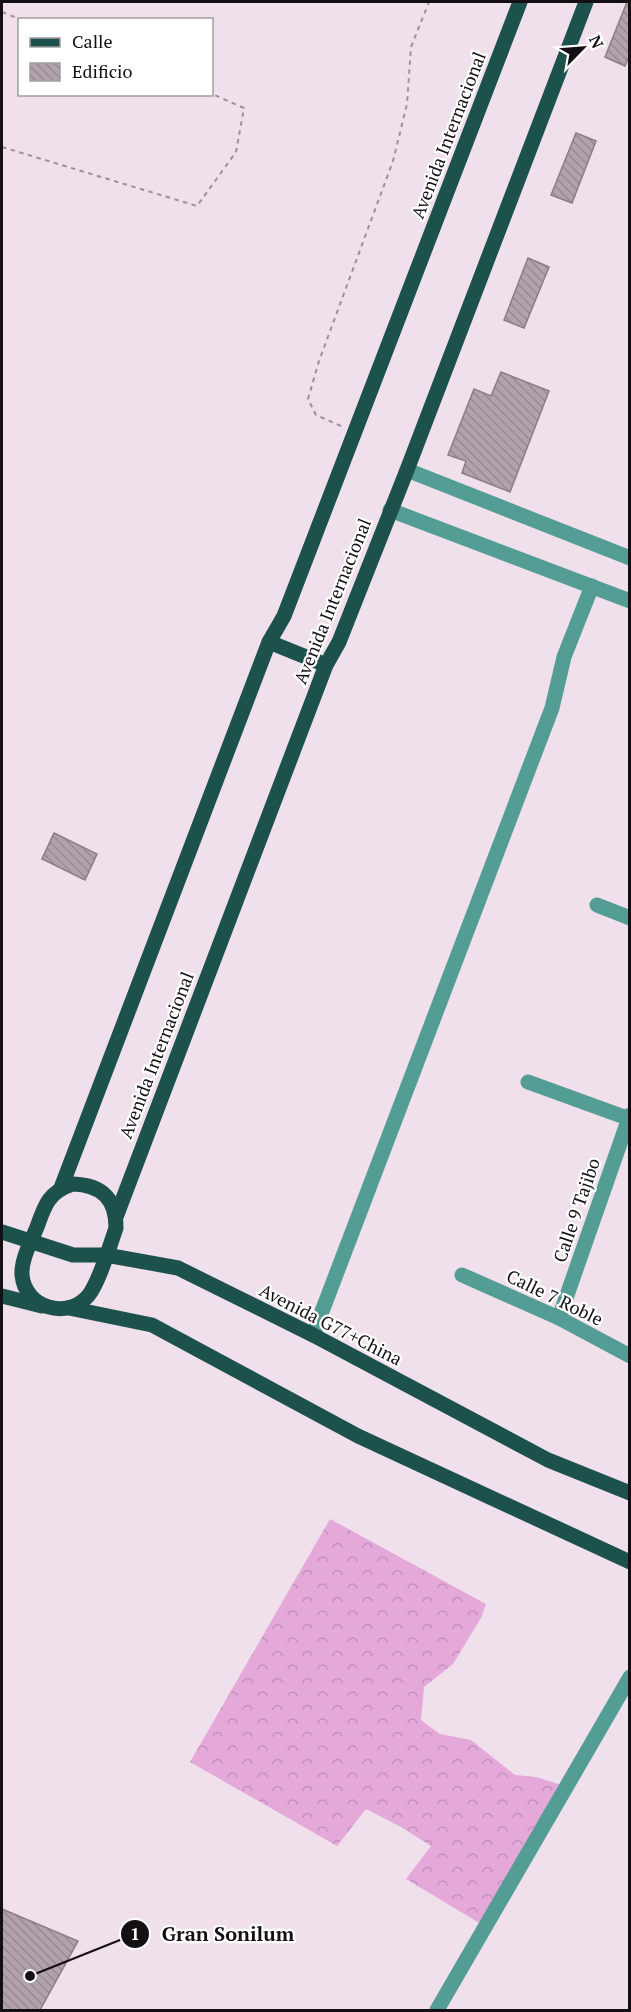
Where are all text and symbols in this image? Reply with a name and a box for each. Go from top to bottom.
legend [18,18,213,96]
north arrow [553,18,613,78]
text: Calle [72,29,113,53]
text: N [584,32,609,52]
street label: Avenida Internacional [405,48,491,222]
text: Edificio [72,59,132,83]
street label: Avenida Internacional [288,515,376,687]
street label: Avenida Internacional [113,968,199,1142]
street label: Calle 9 Tajibo [547,1155,605,1265]
street label: Calle 7 Roble [503,1263,607,1331]
street label: Avenida G77+China [256,1278,406,1370]
callout: Gran Sonilum [120,1915,306,1953]
text: Gran Sonilum [162,1920,295,1947]
text: 1 [130,1921,140,1945]

